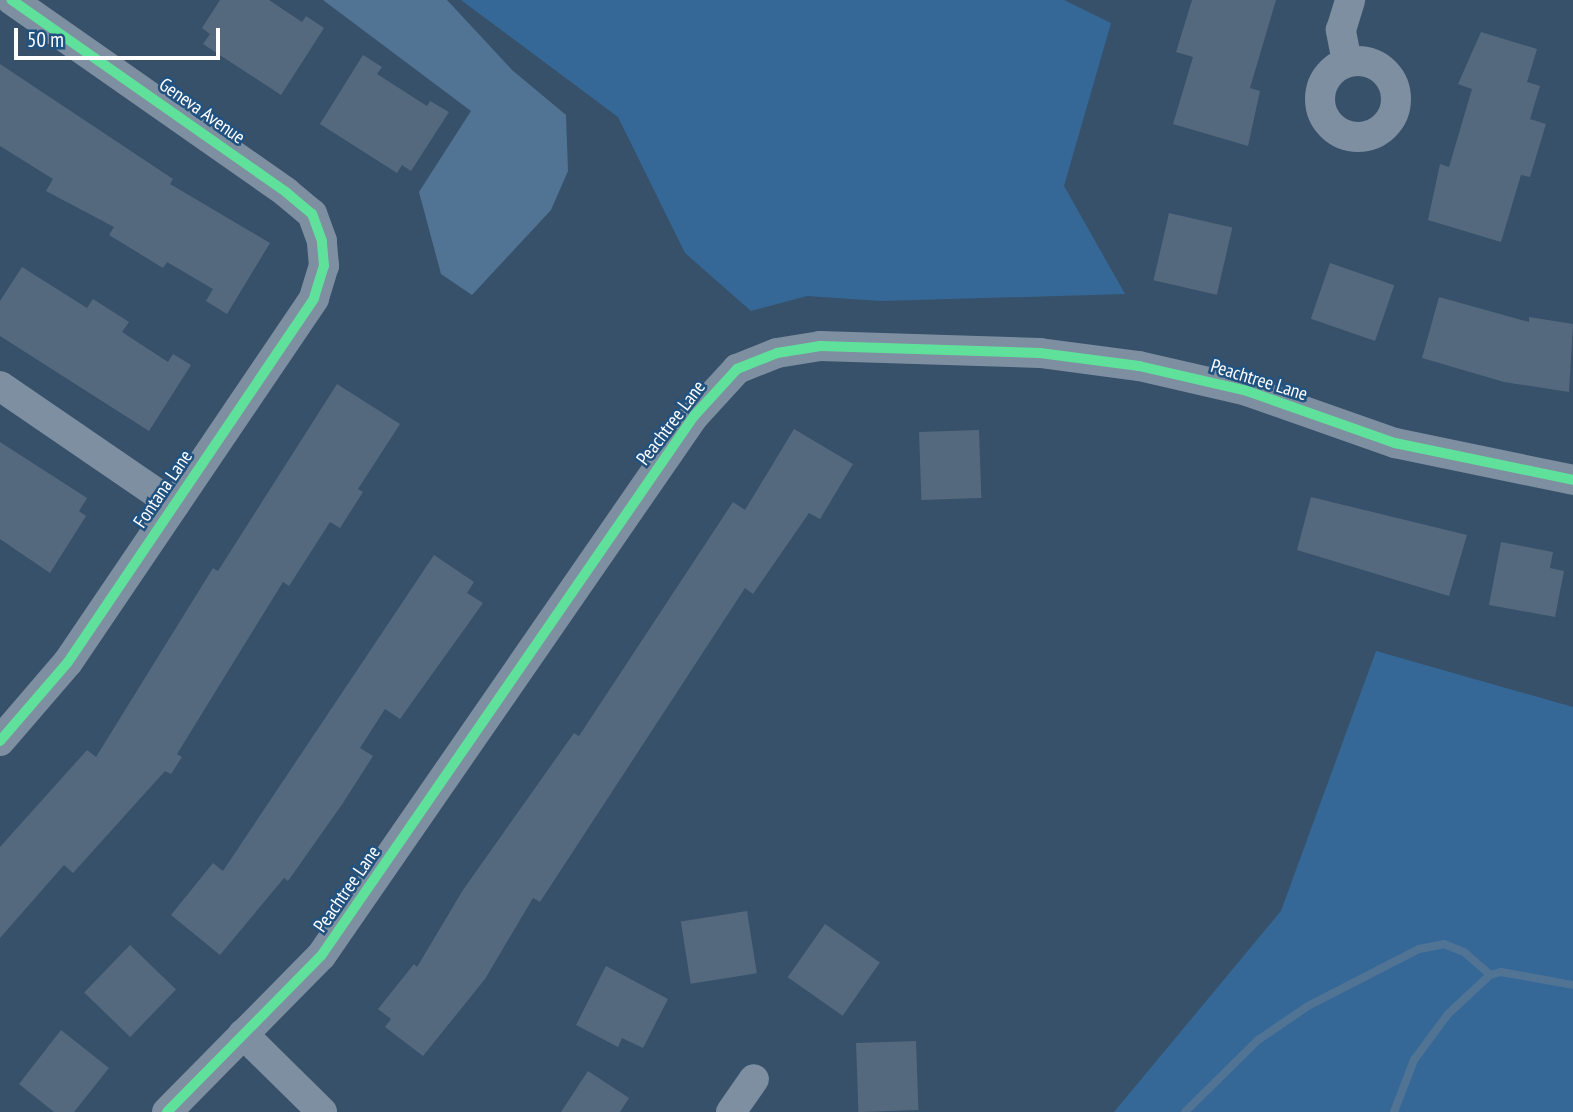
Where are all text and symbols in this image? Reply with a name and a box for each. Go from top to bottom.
scale bar [18,14,224,58]
text: 50 m [27,26,64,53]
street label: Geneva Avenue [154,73,250,149]
street label: Peachtree Lane [1208,354,1310,406]
street label: Peachtree Lane [632,376,710,470]
street label: Fontana Lane [129,446,197,532]
street label: Peachtree Lane [309,842,385,936]

